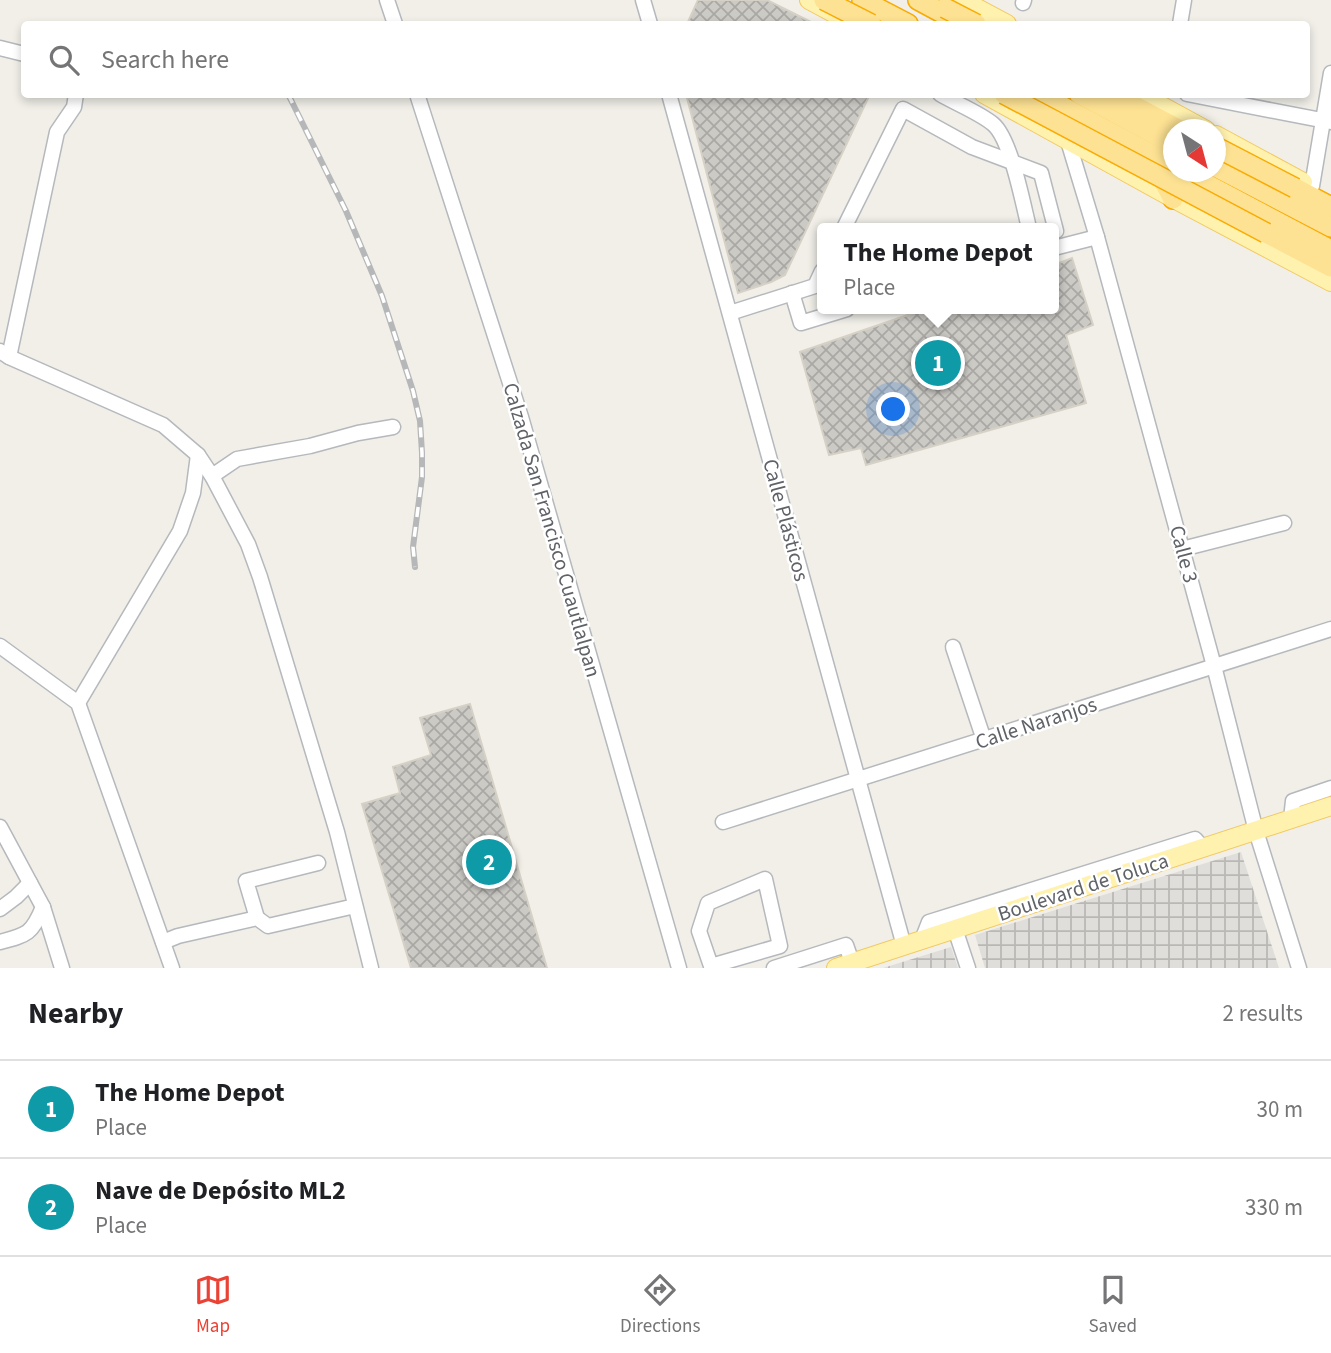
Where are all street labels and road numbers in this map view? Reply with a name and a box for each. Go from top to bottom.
street label: Calzada San Francisco Cuautlalpan [496,379,608,681]
street label: Calle Plásticos [755,455,817,585]
street label: Calle 3 [1162,522,1206,586]
street label: Calle Naranjos [971,689,1101,757]
street label: Boulevard de Toluca [994,845,1172,929]

